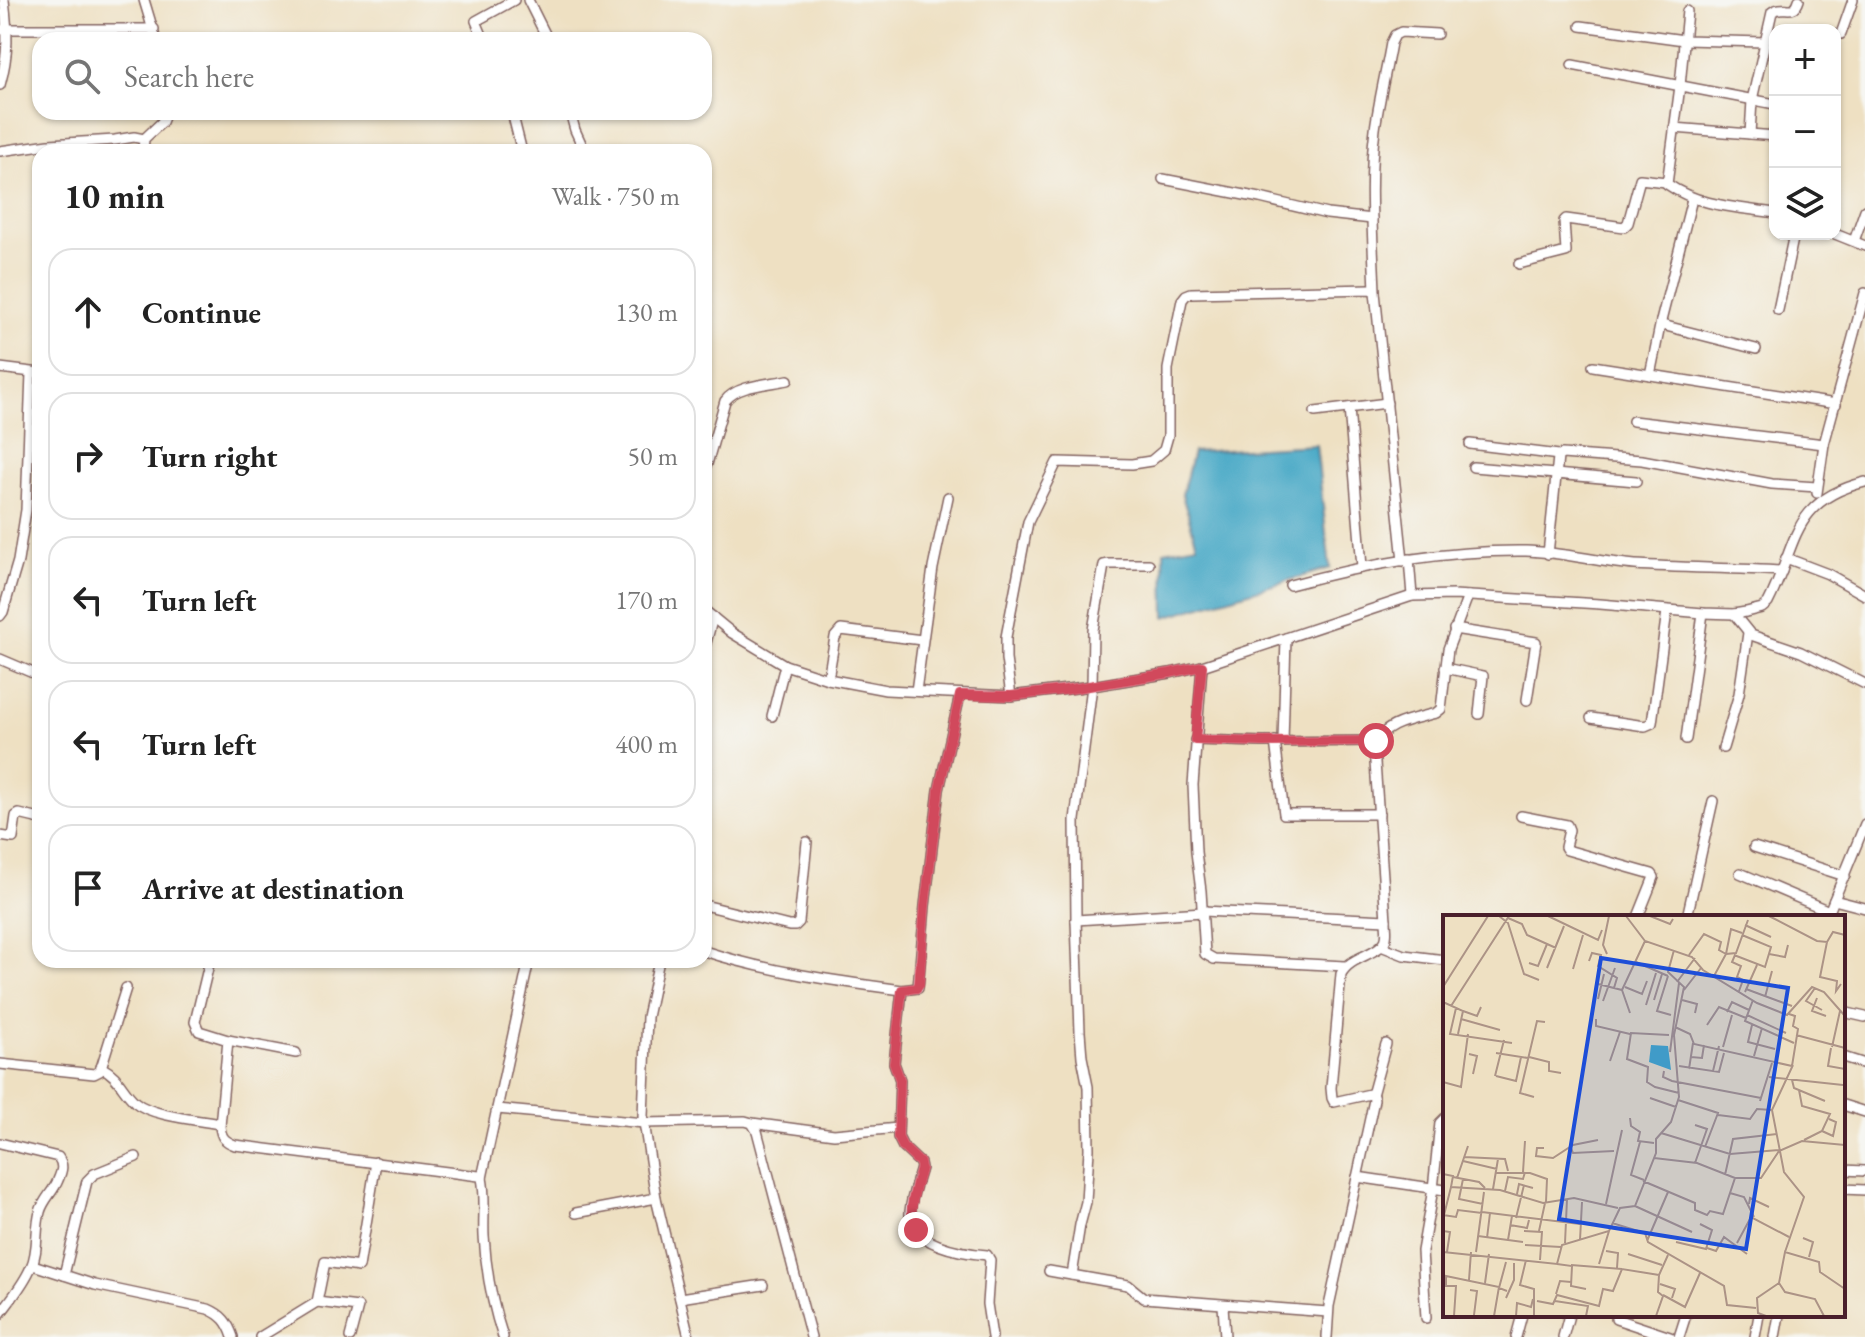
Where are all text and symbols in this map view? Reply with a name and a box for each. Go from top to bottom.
map controls [1769,24,1841,240]
button: + [1769,24,1841,96]
search box [32,32,712,120]
icon: search [60,54,104,98]
text: Search here [124,57,254,96]
button: − [1769,96,1841,168]
button: layers [1769,168,1841,240]
text: 10 min [64,174,165,218]
text: Walk · 750 m [552,179,680,213]
icon: ahead [66,290,110,334]
text: Continue [142,293,261,332]
text: 130 m [615,295,678,329]
icon: right [66,434,110,478]
text: Turn right [142,437,278,476]
text: 50 m [628,439,678,473]
icon: left [66,578,110,622]
text: Turn left [142,581,256,620]
text: 170 m [615,583,678,617]
icon: left [66,722,110,766]
route start [1358,723,1394,759]
text: Turn left [142,725,256,764]
text: 400 m [615,727,678,761]
icon: arrive [66,866,110,910]
text: Arrive at destination [142,869,404,908]
inset map [1443,915,1845,1317]
route end [898,1212,934,1248]

